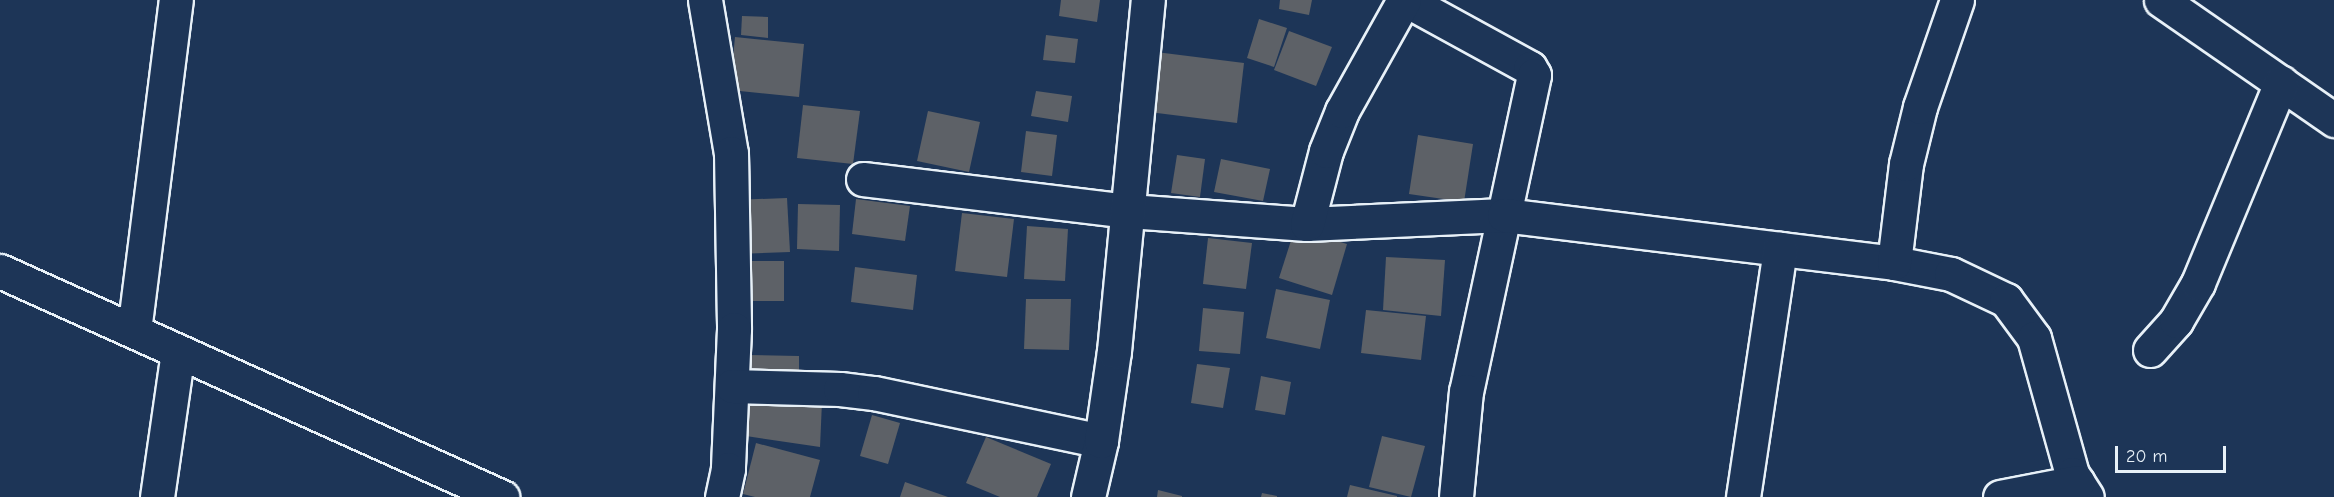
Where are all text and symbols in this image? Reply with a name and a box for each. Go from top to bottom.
scale bar [2118,434,2229,472]
text: 20 m [2126,446,2167,467]

